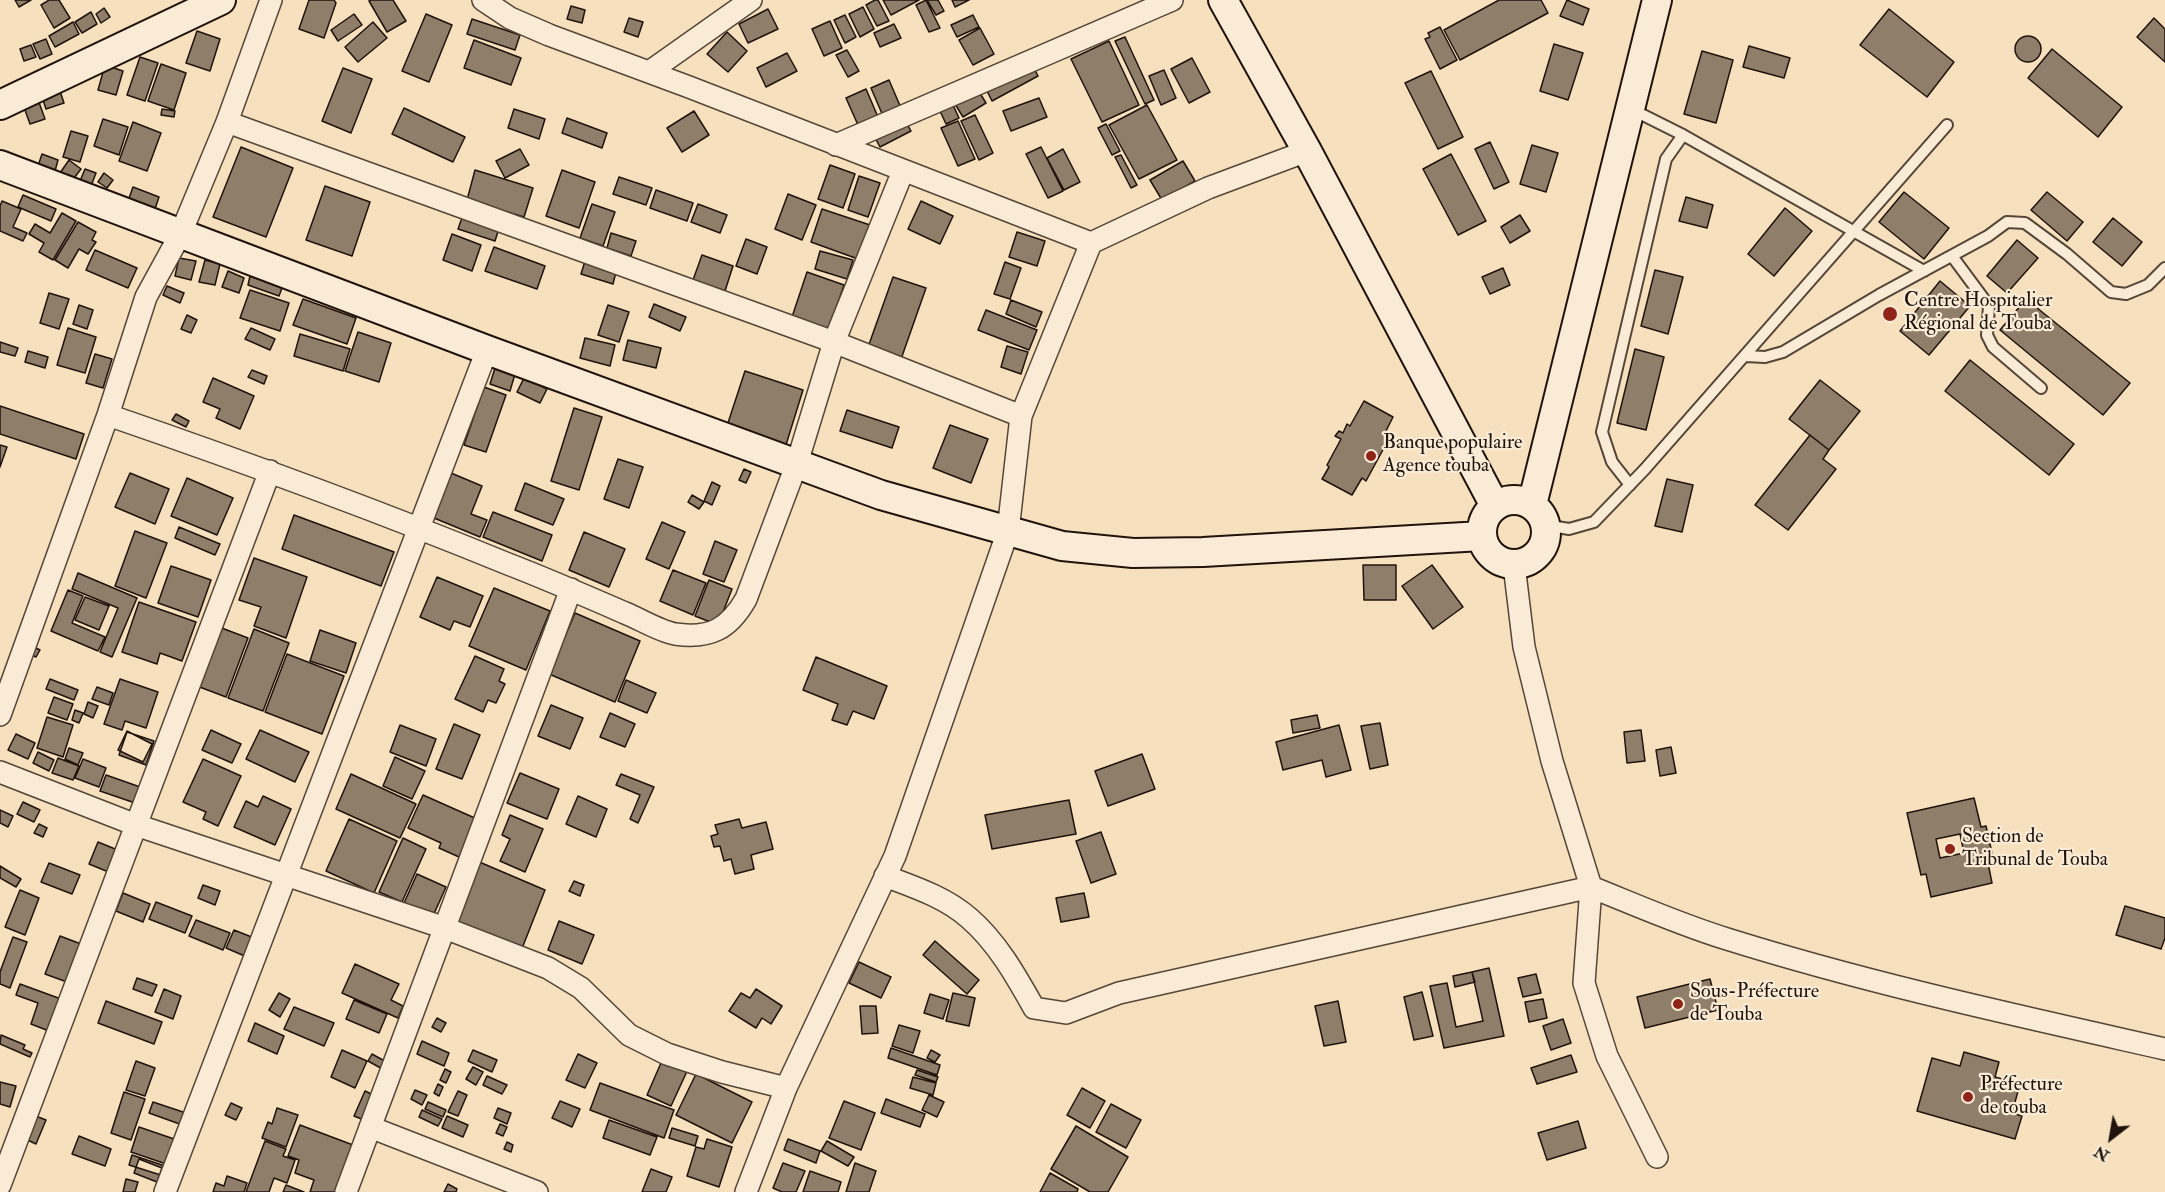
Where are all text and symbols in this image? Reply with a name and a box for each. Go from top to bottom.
place label: Centre Hospitalier Régional de Touba [1904,290,2052,337]
marker: Centre Hospitalier Régional de Touba [1881,305,1899,323]
place label: Banque populaire Agence touba [1383,432,1522,479]
marker: Banque populaire Agence touba [1364,449,1378,463]
place label: Section de Tribunal de Touba [1962,826,2108,873]
marker: Section de Tribunal de Touba [1943,842,1957,856]
place label: Sous-Préfecture de Touba [1690,981,1819,1028]
marker: Sous-Préfecture de Touba [1671,997,1685,1011]
place label: Préfecture de touba [1980,1074,2063,1121]
marker: Préfecture de touba [1961,1090,1975,1104]
north arrow [2081,1108,2141,1168]
text: N [2090,1141,2113,1166]

